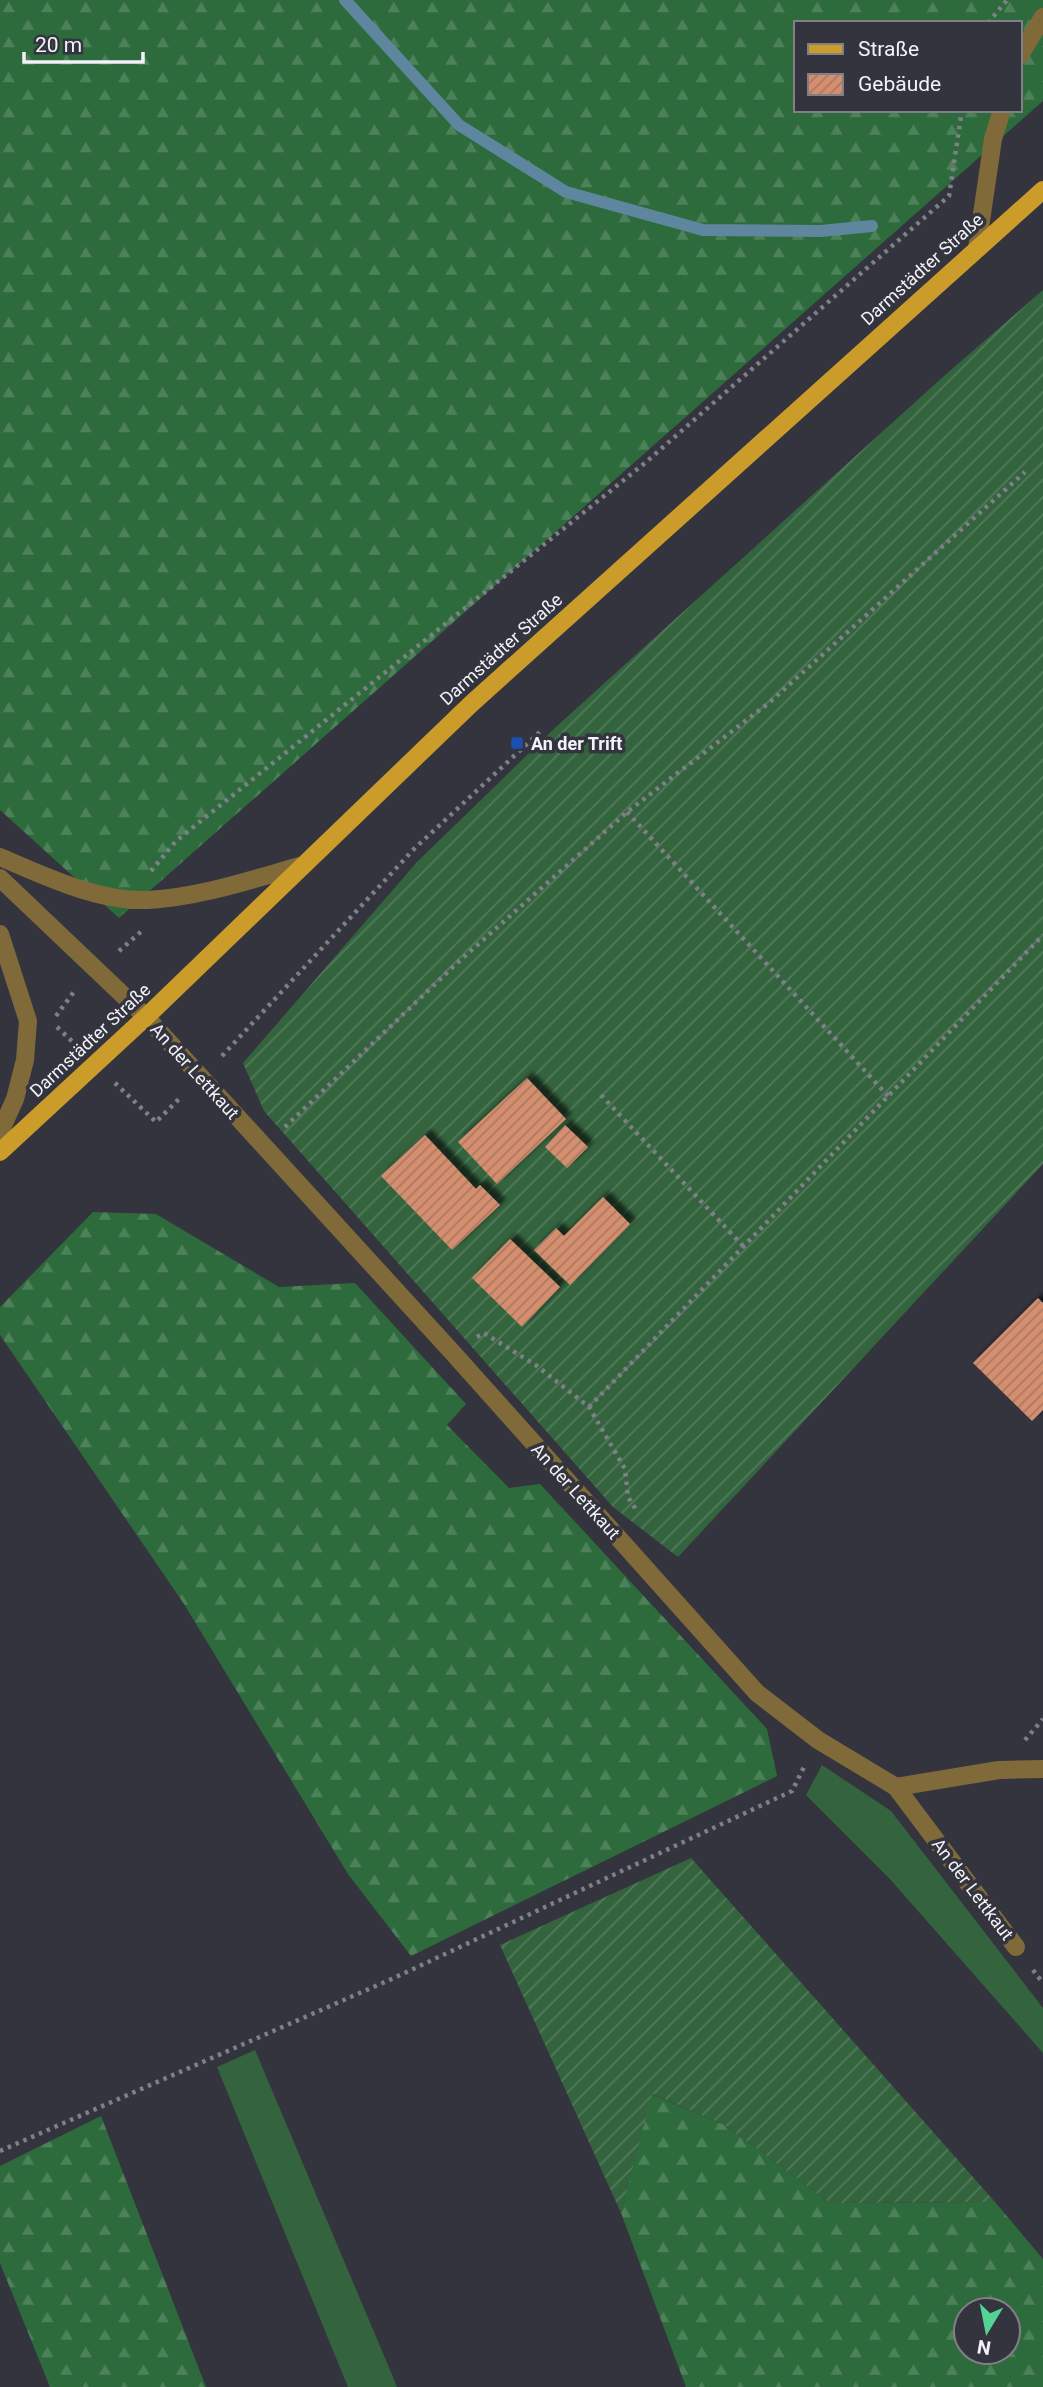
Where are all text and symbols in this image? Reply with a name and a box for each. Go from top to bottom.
scale bar [24,21,144,65]
legend [794,21,1022,112]
text: 20 m [35,33,82,57]
text: Straße [858,37,919,61]
text: Gebäude [858,72,941,96]
street label: Darmstädter Straße [857,209,987,329]
street label: Darmstädter Straße [436,589,566,709]
place label: An der Trift [531,733,622,754]
marker: An der Trift [509,735,525,751]
street label: Darmstädter Straße [25,979,155,1101]
street label: An der Lettkaut [146,1019,244,1123]
street label: An der Lettkaut [527,1439,625,1543]
street label: An der Lettkaut [928,1834,1018,1944]
north arrow [952,2296,1022,2366]
text: N [976,2335,993,2360]

